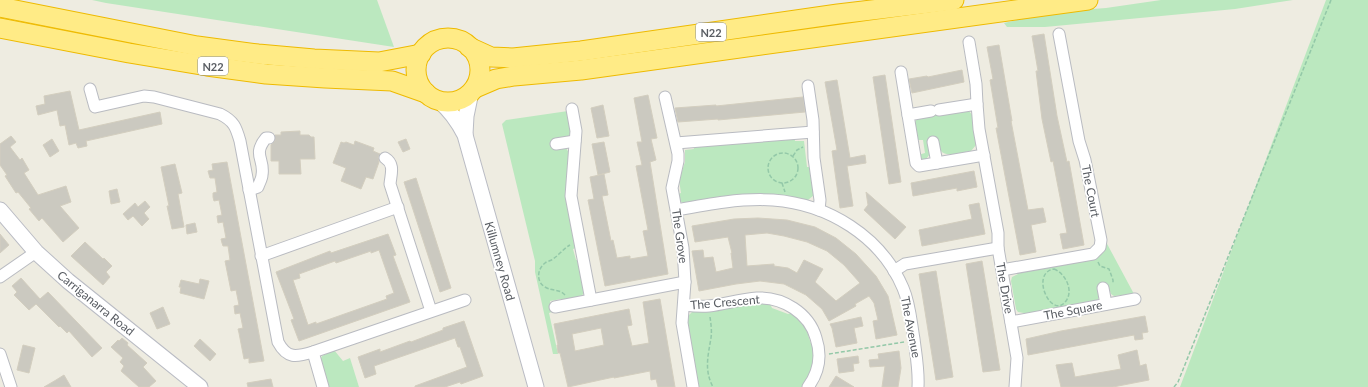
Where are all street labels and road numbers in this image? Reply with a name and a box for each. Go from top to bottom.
road number: N22 [696,23,726,41]
road number: N22 [198,57,228,75]
street label: The Court [1079,163,1104,219]
street label: The Grove [669,208,691,264]
street label: Killumney Road [482,220,518,302]
street label: The Drive [993,261,1017,315]
street label: Carriganarra Road [54,267,138,339]
street label: The Crescent [690,291,761,313]
street label: The Avenue [898,295,924,359]
street label: The Square [1042,297,1104,323]

